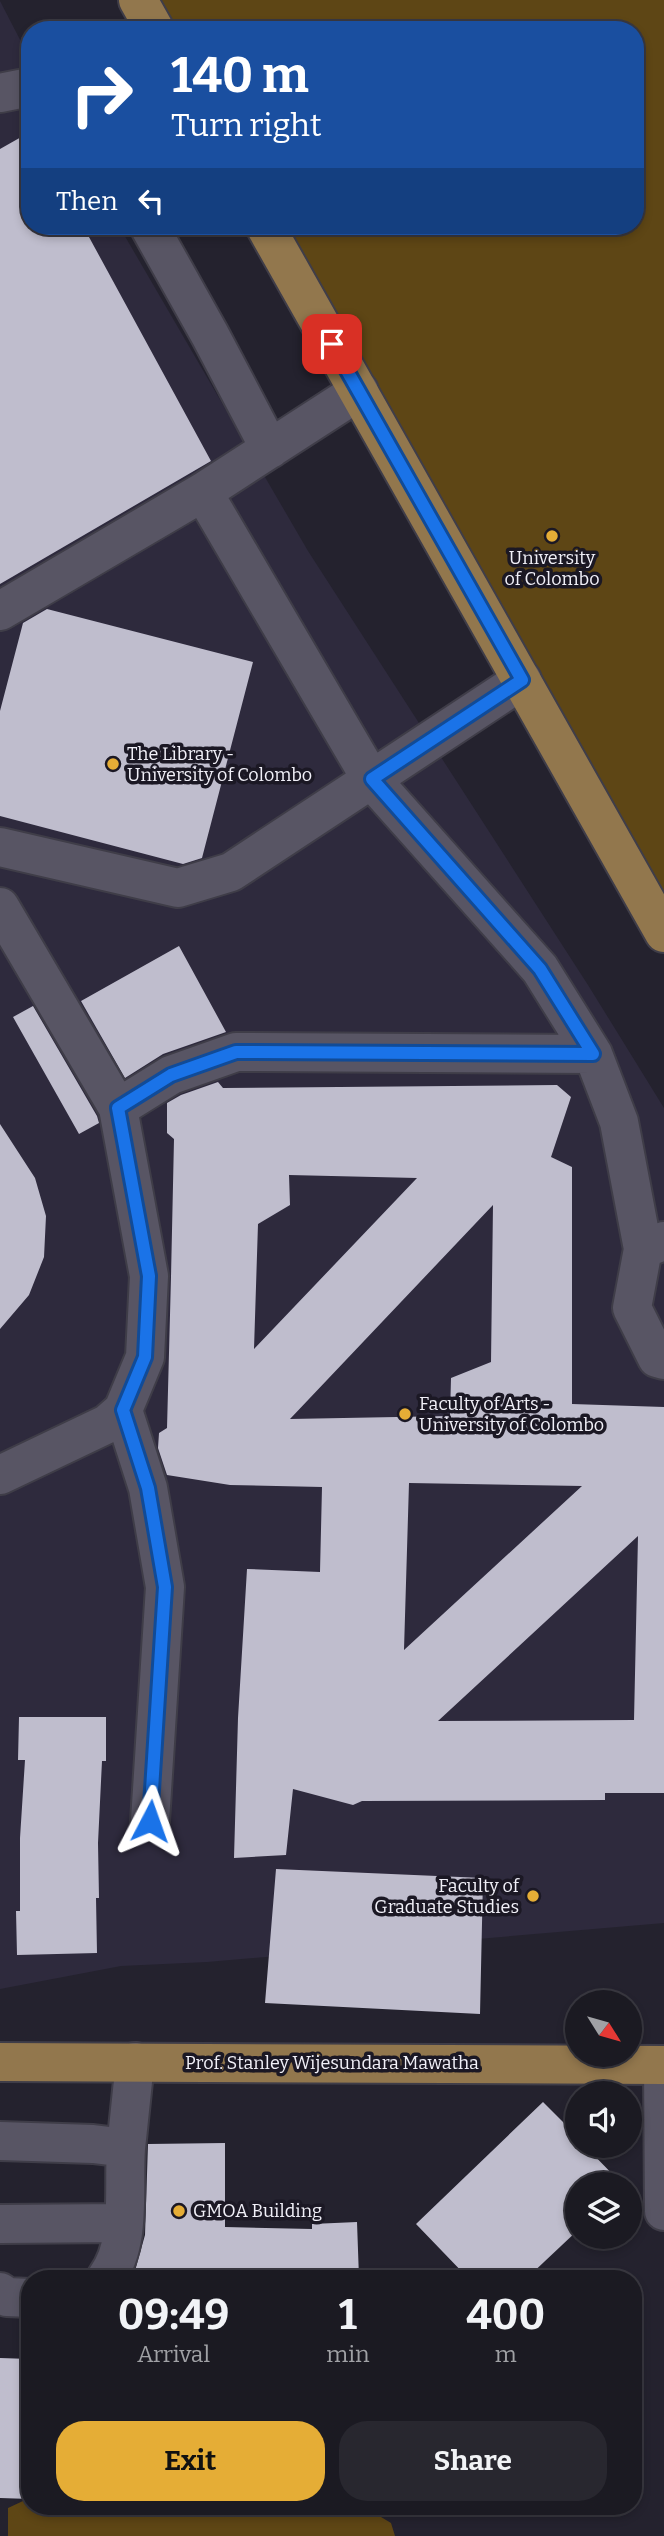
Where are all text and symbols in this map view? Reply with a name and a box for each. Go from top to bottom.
text: 140 m [171,46,309,105]
icon: right [56,49,147,140]
text: Turn right [171,106,322,144]
icon: left [132,182,170,220]
text: Then [56,186,118,217]
pin [302,314,362,374]
icon: arrive [313,325,351,363]
marker: University of Colombo [544,528,560,544]
place label: University of Colombo [504,547,600,590]
place label: The Library - University of Colombo [127,743,312,786]
marker: The Library - University of Colombo [105,756,121,772]
place label: Faculty of Arts - University of Colombo [419,1393,604,1436]
marker: Faculty of Arts - University of Colombo [397,1406,413,1422]
position arrow [113,1784,187,1858]
place label: Faculty of Graduate Studies [374,1875,521,1918]
marker: Faculty of Graduate Studies [525,1888,541,1904]
north arrow [565,1990,642,2067]
map controls [565,1990,642,2249]
street label: Prof. Stanley Wijesundara Mawatha [185,2052,479,2074]
button: sound [565,2081,642,2158]
button: layers [565,2172,642,2249]
place label: GMOA Building [193,2200,322,2222]
marker: GMOA Building [171,2203,187,2219]
text: 09:49 [118,2290,229,2340]
text: 1 [339,2290,357,2340]
text: 400 [466,2290,545,2340]
text: Arrival [137,2340,210,2368]
text: min [326,2340,370,2368]
text: m [495,2340,517,2368]
button: Exit [56,2421,325,2501]
button: Share [339,2421,607,2501]

